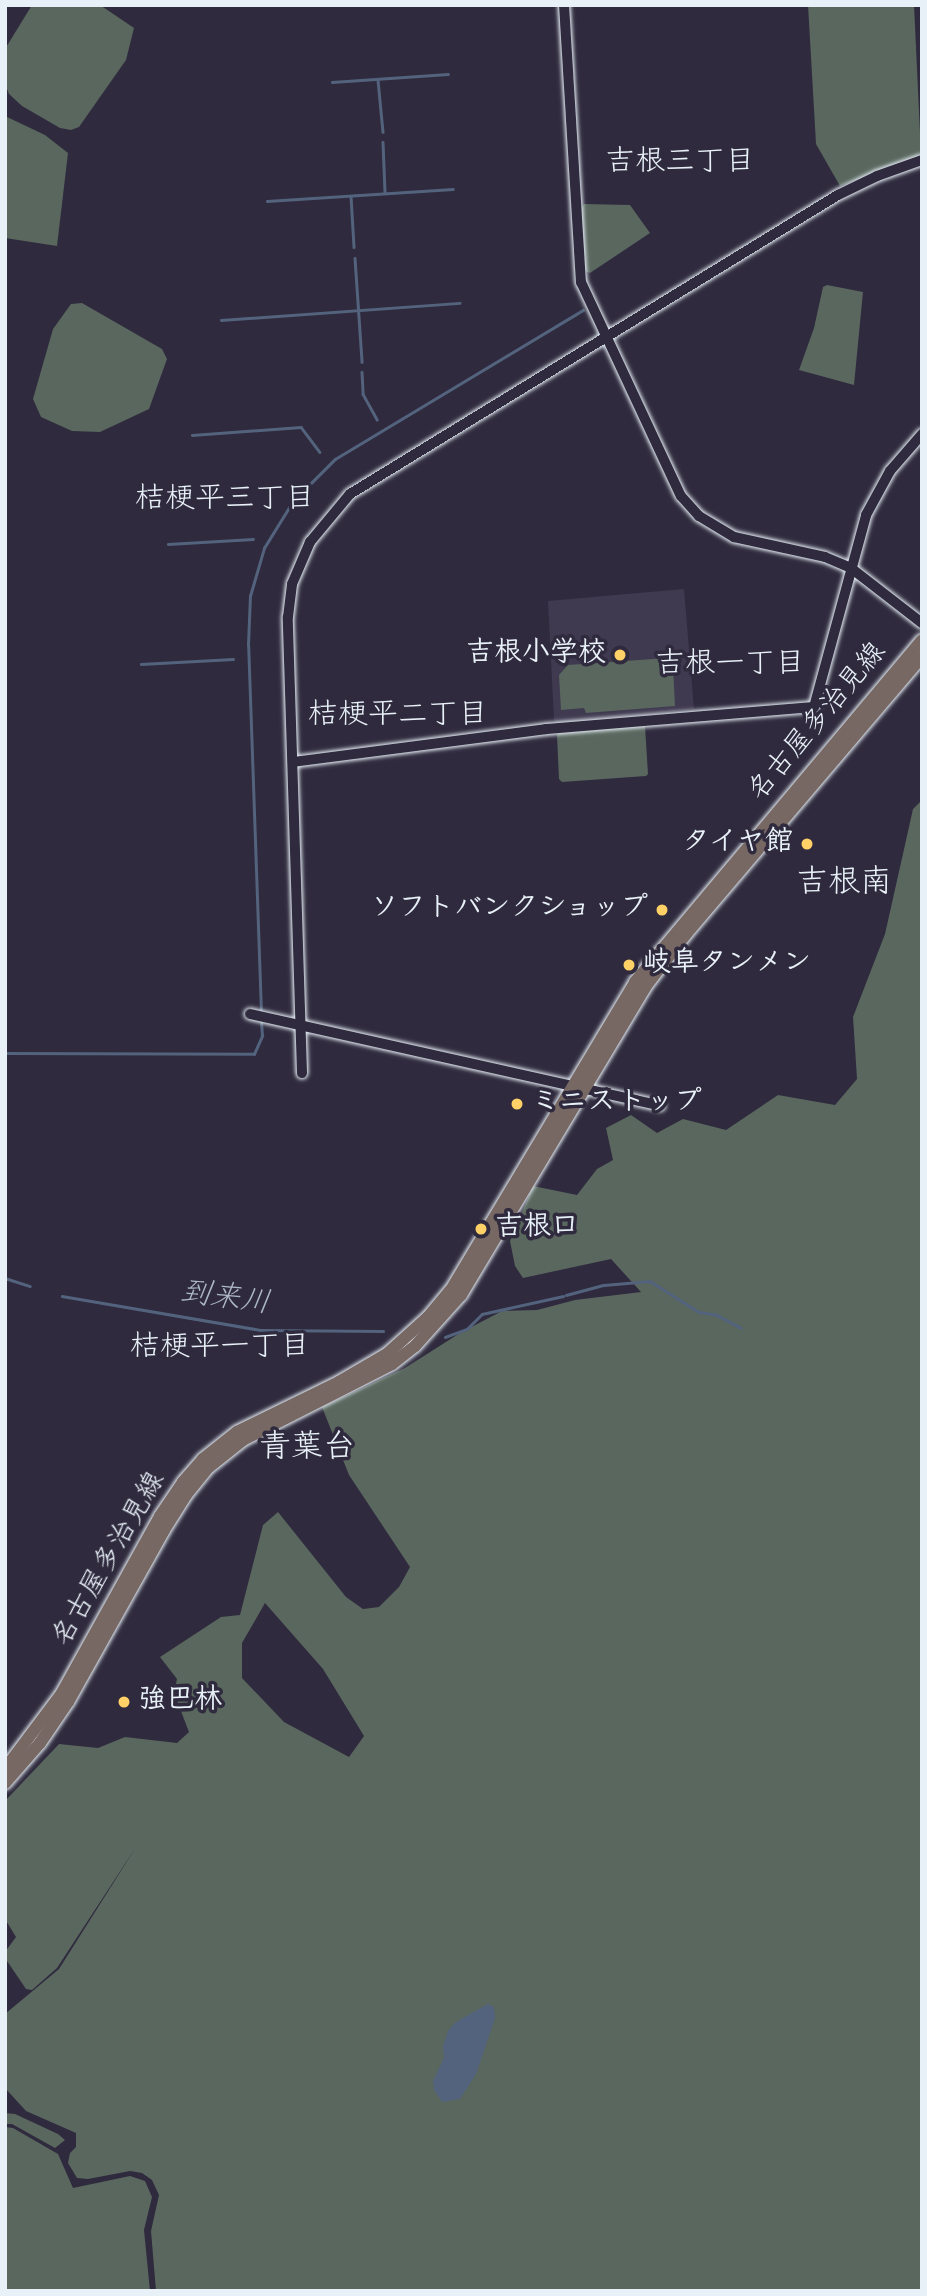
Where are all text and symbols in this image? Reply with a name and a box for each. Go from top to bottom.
district label: 吉根三丁目 [605,147,755,183]
district label: 桔梗平三丁目 [135,484,315,520]
street label: 名古屋多治見線 [743,637,895,809]
place label: 吉根小学校 [466,638,606,672]
marker: 吉根小学校 [612,647,628,663]
district label: 吉根一丁目 [655,649,805,685]
district label: 桔梗平二丁目 [308,700,488,736]
place label: タイヤ館 [681,827,793,861]
marker: タイヤ館 [799,836,815,852]
district label: 吉根南 [796,866,892,904]
place label: ソフトバンクショップ [368,893,648,927]
marker: ソフトバンクショップ [654,902,670,918]
place label: 岐阜タンメン [643,948,811,982]
marker: 岐阜タンメン [621,957,637,973]
place label: ミニストップ [531,1087,699,1121]
marker: ミニストップ [509,1096,525,1112]
place label: 吉根口 [495,1212,579,1246]
marker: 吉根口 [473,1221,489,1237]
water label: 到来川 [178,1277,272,1325]
district label: 桔梗平一丁目 [130,1332,310,1368]
district label: 青葉台 [259,1431,355,1469]
street label: 名古屋多治見線 [47,1467,175,1653]
place label: 強巴林 [138,1685,222,1719]
marker: 強巴林 [116,1694,132,1710]

